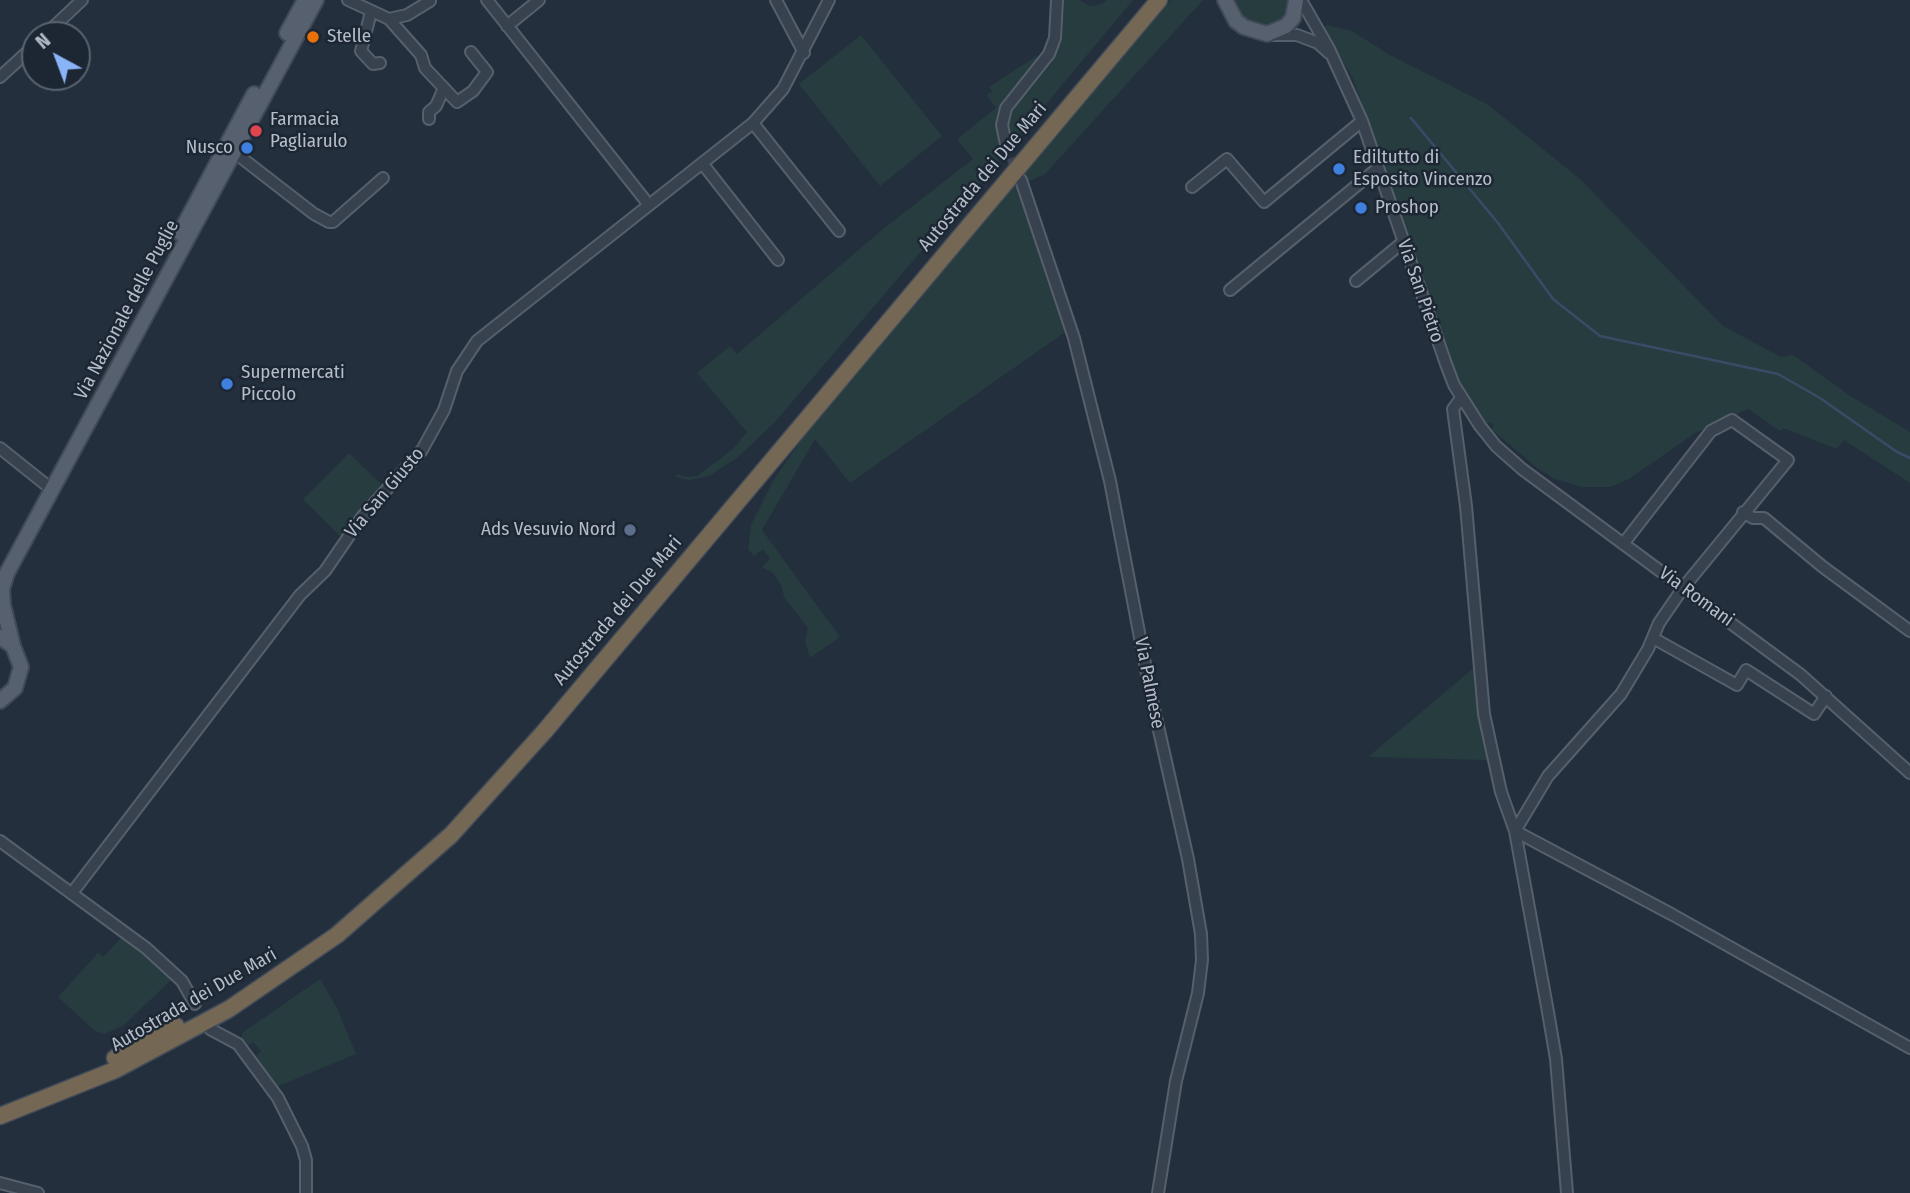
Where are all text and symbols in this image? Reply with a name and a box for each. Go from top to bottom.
north arrow [21,21,91,91]
place label: Stelle [327,26,371,48]
text: N [31,29,55,54]
marker: Stelle [305,29,321,45]
street label: Autostrada dei Due Mari [914,98,1052,256]
place label: Farmacia Pagliarulo [270,109,348,153]
marker: Farmacia Pagliarulo [248,123,264,139]
place label: Nusco [186,137,233,159]
marker: Nusco [239,140,255,156]
place label: Ediltutto di Esposito Vincenzo [1353,147,1492,191]
marker: Ediltutto di Esposito Vincenzo [1331,161,1347,177]
place label: Proshop [1375,197,1439,219]
marker: Proshop [1353,200,1369,216]
street label: Via Nazionale delle Puglie [70,216,184,404]
street label: Via San Pietro [1392,236,1448,346]
place label: Supermercati Piccolo [241,362,345,406]
marker: Supermercati Piccolo [219,376,235,392]
street label: Via San Giusto [341,443,429,543]
place label: Ads Vesuvio Nord [481,519,616,541]
marker: Ads Vesuvio Nord [622,522,638,538]
street label: Autostrada dei Due Mari [549,532,687,690]
street label: Via Romani [1654,562,1738,632]
street label: Via Palmese [1129,635,1169,731]
street label: Autostrada dei Due Mari [107,943,281,1057]

